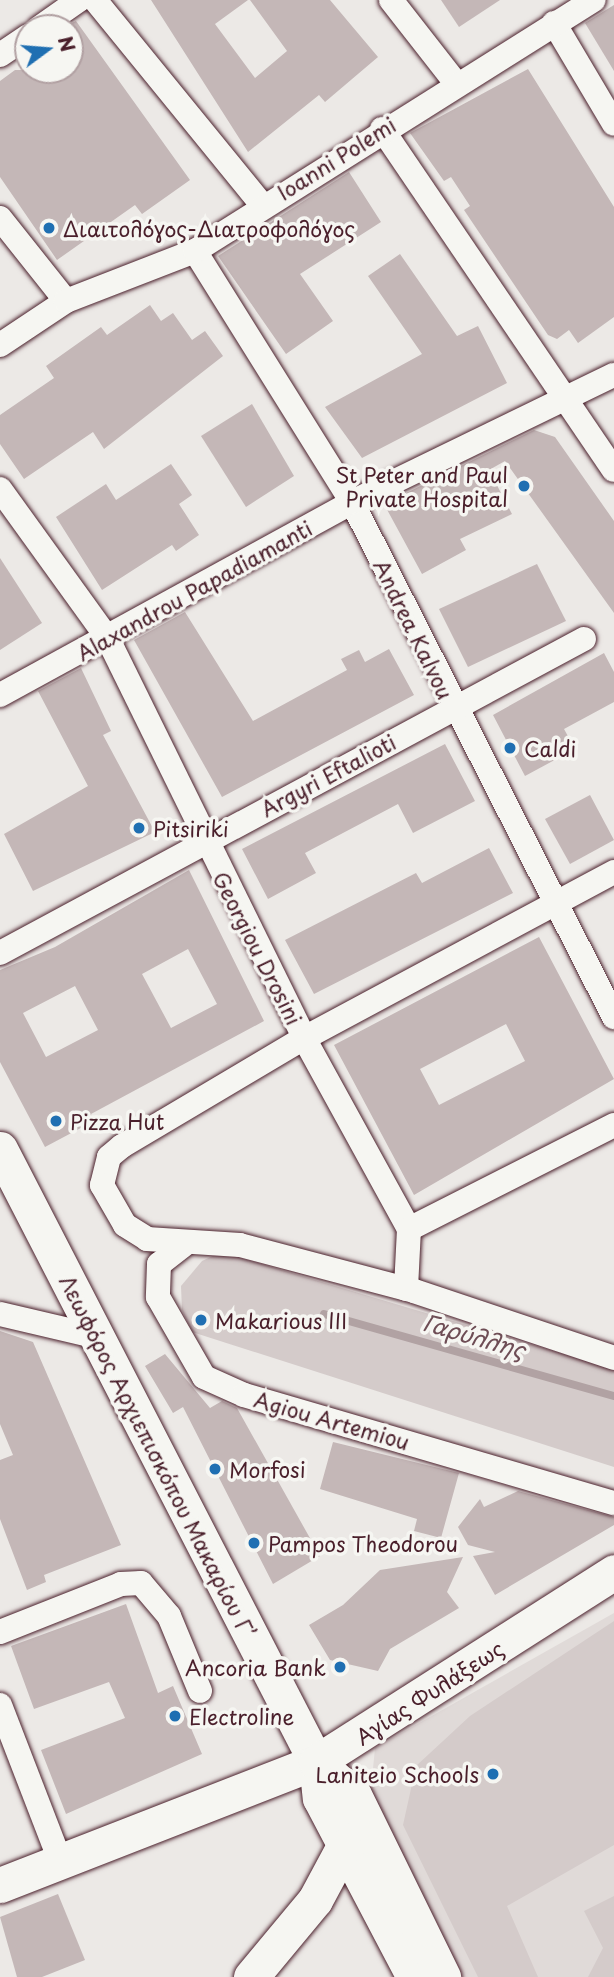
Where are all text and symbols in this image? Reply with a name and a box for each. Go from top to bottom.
north arrow [14,14,84,84]
text: N [52,33,83,55]
street label: Ioanni Polemi [272,112,400,204]
place label: Διαιτολόγος-Διατροφολόγος [63,215,355,241]
marker: Διαιτολόγος-Διατροφολόγος [41,220,57,236]
place label: St Peter and Paul Private Hospital [333,461,508,511]
marker: St Peter and Paul Private Hospital [514,476,534,496]
street label: Alaxandrou Papadiamanti [72,515,316,665]
street label: Andrea Kalvou [369,555,459,703]
street label: Argyri Eftalioti [256,728,400,822]
place label: Caldi [524,735,576,761]
marker: Caldi [502,740,518,756]
place label: Pitsiriki [153,815,229,841]
marker: Pitsiriki [131,820,147,836]
street label: Georgiou Drosini [208,867,308,1029]
place label: Pizza Hut [70,1108,166,1134]
marker: Pizza Hut [48,1113,64,1129]
street label: Λεωφόρος Αρχιεπισκόπου Μακαρίου Γ’ [55,1270,261,1642]
place label: Makarious III [215,1307,348,1333]
water label: Γαρύλλης [420,1308,528,1364]
marker: Makarious III [193,1312,209,1328]
street label: Agiou Artemiou [252,1386,412,1454]
place label: Morfosi [229,1456,306,1482]
marker: Morfosi [207,1461,223,1477]
place label: Pampos Theodorou [268,1530,459,1556]
marker: Pampos Theodorou [246,1535,262,1551]
street label: Αγίας Φυλάξεως [350,1635,508,1749]
place label: Ancoria Bank [186,1654,326,1680]
marker: Ancoria Bank [332,1659,348,1675]
place label: Electroline [189,1703,294,1729]
marker: Electroline [167,1708,183,1724]
place label: Laniteio Schools [316,1761,479,1787]
marker: Laniteio Schools [485,1766,501,1782]

